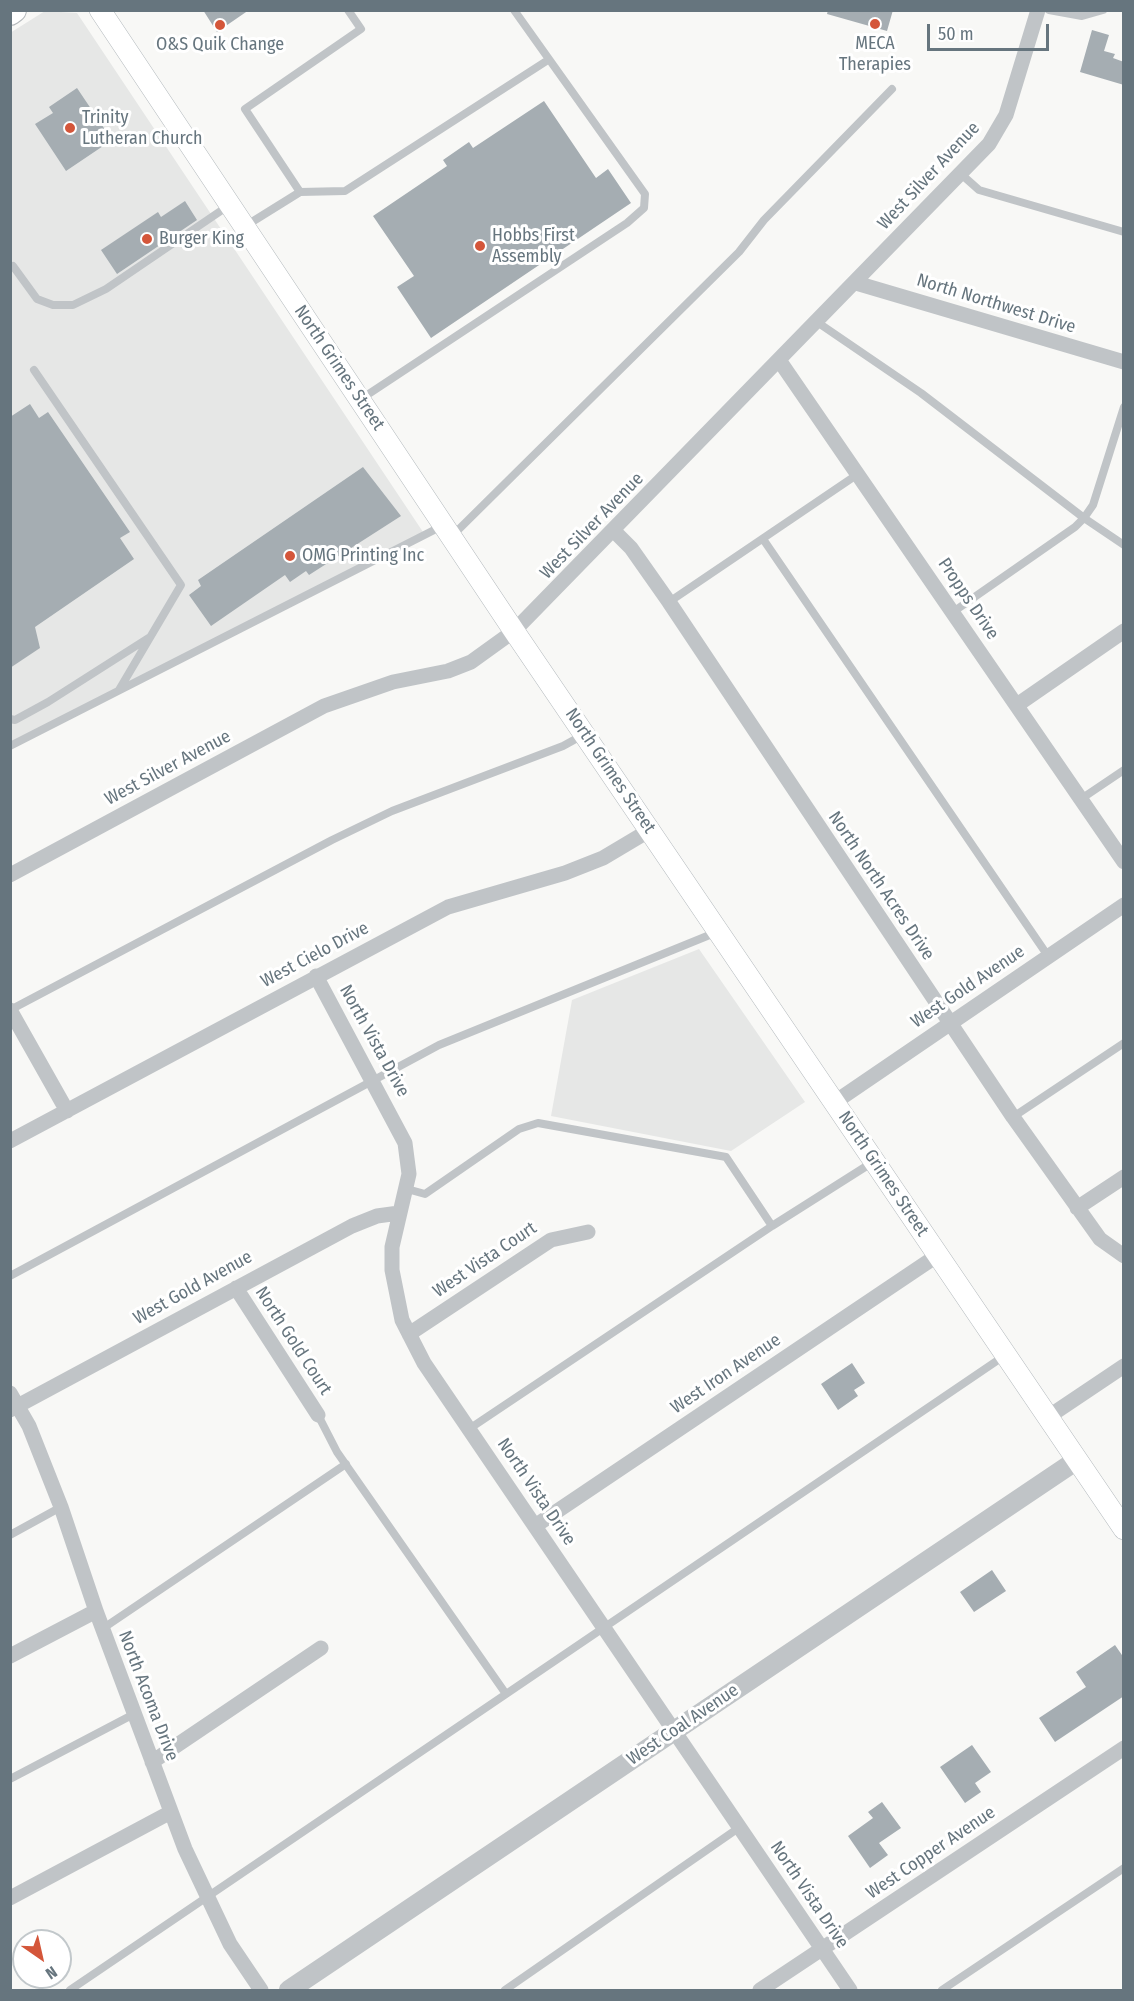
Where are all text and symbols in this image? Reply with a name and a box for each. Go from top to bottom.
scale bar [930,12,1052,50]
marker: MECA Therapies [868,17,882,31]
marker: O&S Quik Change [213,18,227,32]
text: 50 m [938,23,974,45]
place label: MECA Therapies [839,33,911,76]
place label: O&S Quik Change [156,34,284,56]
place label: Trinity Lutheran Church [82,107,202,150]
street label: West Silver Avenue [874,118,984,234]
marker: Trinity Lutheran Church [63,121,77,135]
place label: Hobbs First Assembly [492,225,575,268]
place label: Burger King [159,228,244,250]
marker: Burger King [140,232,154,246]
marker: Hobbs First Assembly [473,239,487,253]
street label: North Northwest Drive [914,270,1078,338]
street label: North Grimes Street [289,301,389,435]
street label: West Silver Avenue [536,468,648,584]
place label: OMG Printing Inc [302,545,424,567]
marker: OMG Printing Inc [283,549,297,563]
street label: Propps Drive [933,554,1003,644]
street label: North Grimes Street [560,704,660,838]
street label: West Silver Avenue [101,726,235,810]
street label: North North Acres Drive [823,808,939,964]
street label: West Cielo Drive [257,918,373,992]
street label: West Gold Avenue [907,941,1029,1033]
street label: North Vista Drive [334,981,414,1101]
street label: North Grimes Street [833,1107,933,1241]
street label: West Vista Court [429,1217,541,1303]
street label: West Gold Avenue [130,1246,256,1330]
street label: North Gold Court [250,1283,336,1399]
street label: West Iron Avenue [667,1329,785,1419]
street label: North Vista Drive [492,1434,580,1550]
street label: North Acoma Drive [113,1628,183,1764]
street label: West Coal Avenue [623,1680,743,1770]
street label: West Copper Avenue [862,1802,1000,1904]
street label: North Vista Drive [765,1837,853,1953]
north arrow [12,1929,72,1989]
text: N [42,1962,61,1983]

